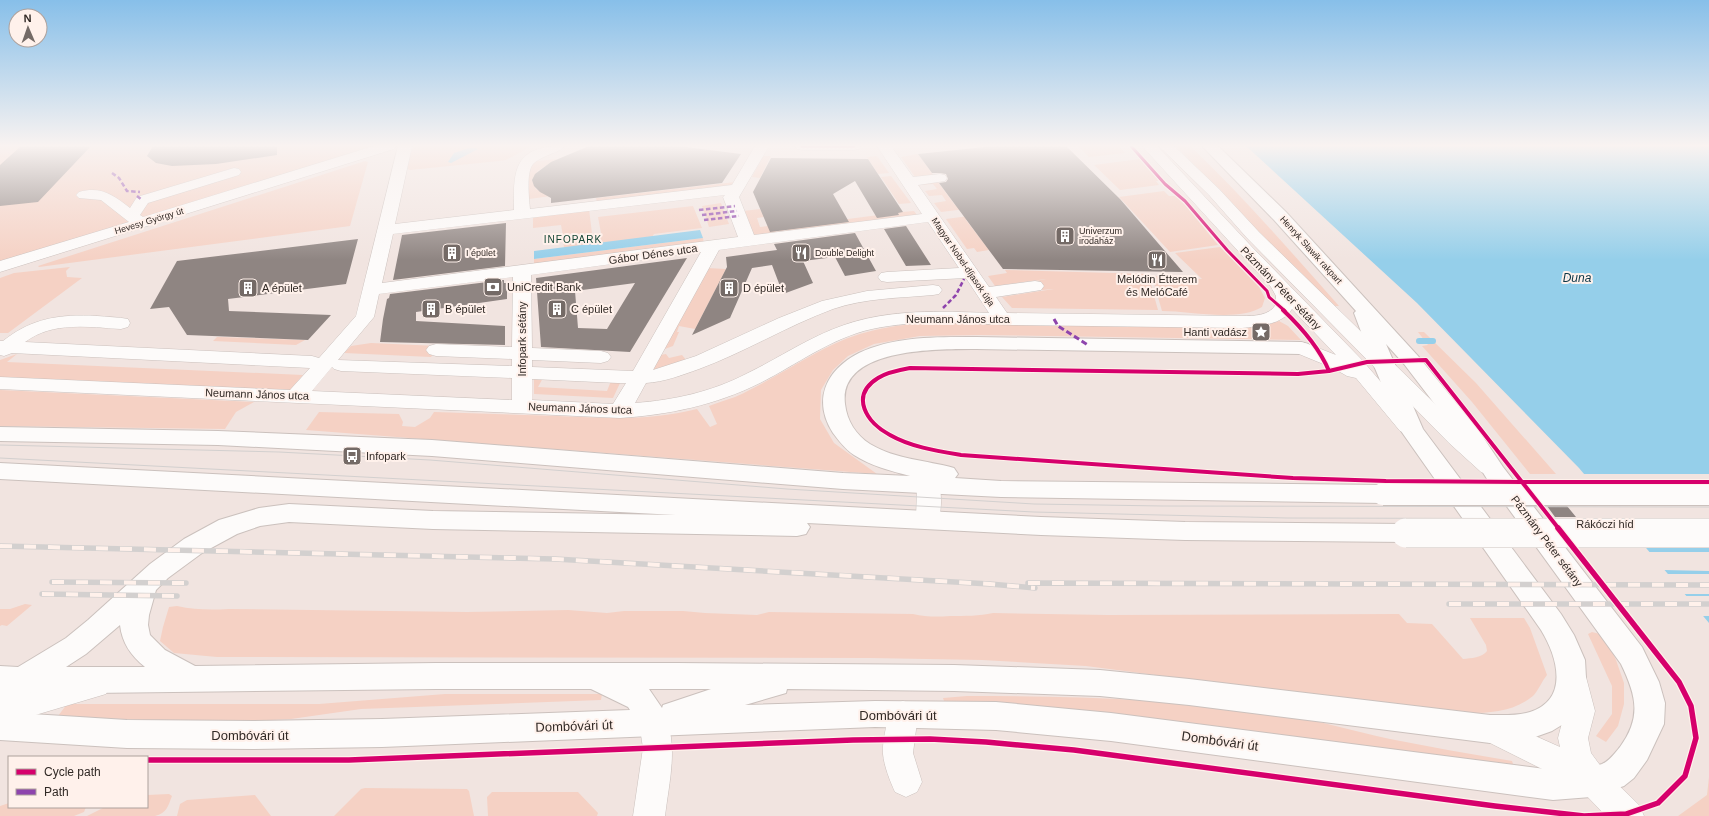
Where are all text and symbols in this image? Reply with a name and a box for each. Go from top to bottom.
north arrow [8,8,48,48]
text: N [23,12,32,24]
street label: Hevesy György út [113,206,185,236]
street label: Henryk Sławik rakpart [1278,214,1344,286]
street label: Magyar Nobel-díjasok útja [930,216,996,308]
building icon: Univerzum irodaház [1054,225,1076,247]
place label: Univerzum irodaház [1079,226,1122,246]
district label: INFOPARK [544,234,602,245]
building icon: I épület [441,242,463,264]
street label: Gábor Dénes utca [608,242,699,266]
restaurant icon: Double Delight [790,242,812,264]
street label: Pázmány Péter sétány [1238,244,1324,332]
place label: I épület [466,248,496,258]
place label: Double Delight [815,248,875,258]
restaurant icon: Melódin Étterem és MelóCafé [1146,249,1168,271]
water label: Duna [1563,271,1592,285]
place label: Melódin Étterem és MelóCafé [1117,273,1197,298]
bank icon: UniCredit Bank [482,276,504,298]
building icon: A épület [237,277,259,299]
building icon: D épület [718,277,740,299]
place label: UniCredit Bank [507,281,581,293]
place label: A épület [262,282,302,294]
place label: D épület [743,282,784,294]
building icon: B épület [420,298,442,320]
building icon: C épület [546,298,568,320]
street label: Infopark sétány [516,301,528,377]
place label: B épület [445,303,485,315]
place label: C épület [571,303,612,315]
street label: Neumann János utca [906,313,1011,325]
place icon: Hanti vadász [1250,321,1272,343]
place label: Hanti vadász [1183,326,1247,338]
street label: Neumann János utca [205,386,310,402]
street label: Neumann János utca [528,400,633,416]
bus stop icon: Infopark [341,445,363,467]
place label: Infopark [366,450,406,462]
street label: Pázmány Péter sétány [1509,493,1585,589]
street label: Rákóczi híd [1576,518,1634,530]
street label: Dombóvári út [859,708,937,723]
street label: Dombóvári út [535,717,613,735]
street label: Dombóvári út [211,728,289,743]
street label: Dombóvári út [1181,728,1260,754]
legend [8,756,148,808]
text: Cycle path [44,765,101,779]
text: Path [44,785,69,799]

